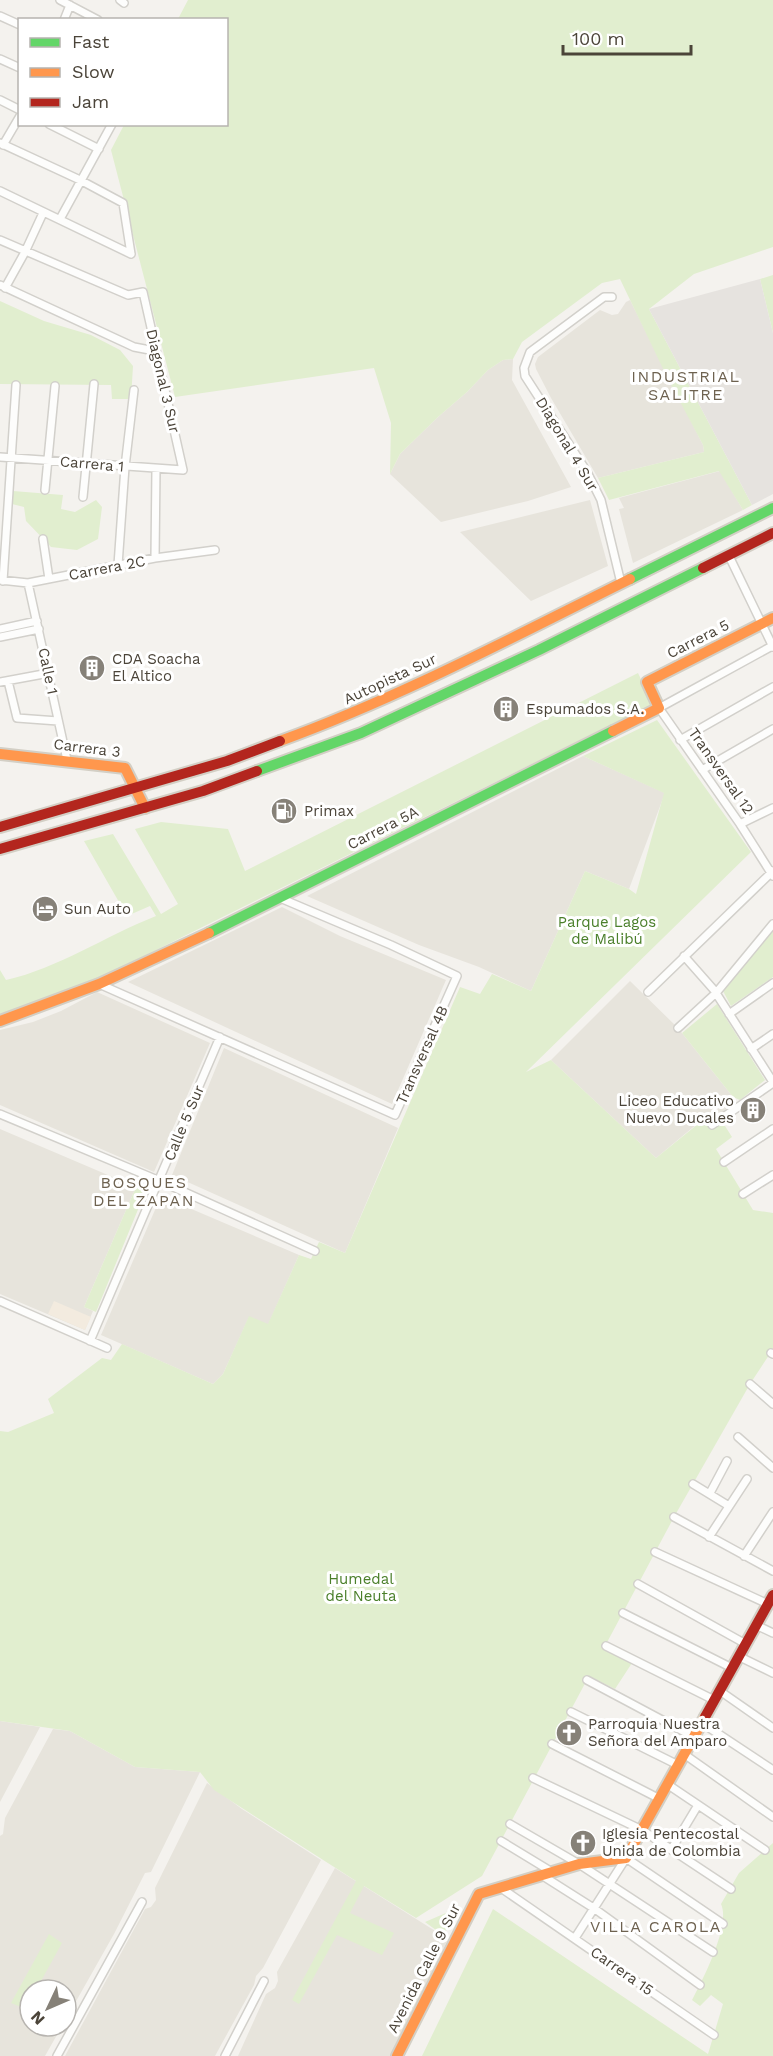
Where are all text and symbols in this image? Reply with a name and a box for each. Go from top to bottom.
legend [18,18,228,126]
scale bar [563,18,690,56]
text: 100 m [572,28,625,49]
text: Fast [72,31,110,52]
text: Slow [72,61,115,82]
text: Jam [72,91,109,112]
street label: Diagonal 3 Sur [142,327,184,435]
district label: INDUSTRIAL SALITRE [631,367,741,404]
street label: Diagonal 4 Sur [532,394,602,494]
street label: Carrera 1 [59,452,125,476]
street label: Carrera 2C [67,552,147,584]
street label: Carrera 5 [664,616,732,662]
street label: Calle 1 [34,646,62,696]
place label: CDA Soacha El Altico [112,650,201,685]
street label: Autopista Sur [341,650,439,708]
building icon: CDA Soacha El Altico [77,653,107,683]
building icon: Espumados S.A. [491,694,521,724]
place label: Espumados S.A. [526,700,644,718]
street label: Transversal 12 [685,724,757,818]
street label: Carrera 3 [52,735,122,761]
fuel station icon: Primax [269,796,299,826]
place label: Primax [304,802,354,820]
street label: Carrera 5A [344,802,422,854]
hotel icon: Sun Auto [30,894,60,924]
place label: Sun Auto [64,900,131,918]
park label: Parque Lagos de Malibú [558,913,656,948]
street label: Transversal 4B [392,1003,452,1107]
street label: Calle 5 Sur [160,1082,208,1164]
place label: Liceo Educativo Nuevo Ducales [618,1092,734,1127]
building icon: Liceo Educativo Nuevo Ducales [738,1095,768,1125]
district label: BOSQUES DEL ZAPAN [93,1173,195,1210]
park label: Humedal del Neuta [326,1570,397,1605]
place label: Parroquia Nuestra Señora del Amparo [588,1715,727,1750]
church icon: Parroquia Nuestra Señora del Amparo [554,1718,584,1748]
place label: Iglesia Pentecostal Unida de Colombia [602,1825,741,1860]
church icon: Iglesia Pentecostal Unida de Colombia [568,1828,598,1858]
street label: Avenida Calle 9 Sur [384,1900,464,2036]
district label: VILLA CAROLA [590,1917,722,1936]
street label: Carrera 15 [587,1943,657,1999]
north arrow [18,1978,78,2038]
text: N [27,2007,49,2029]

